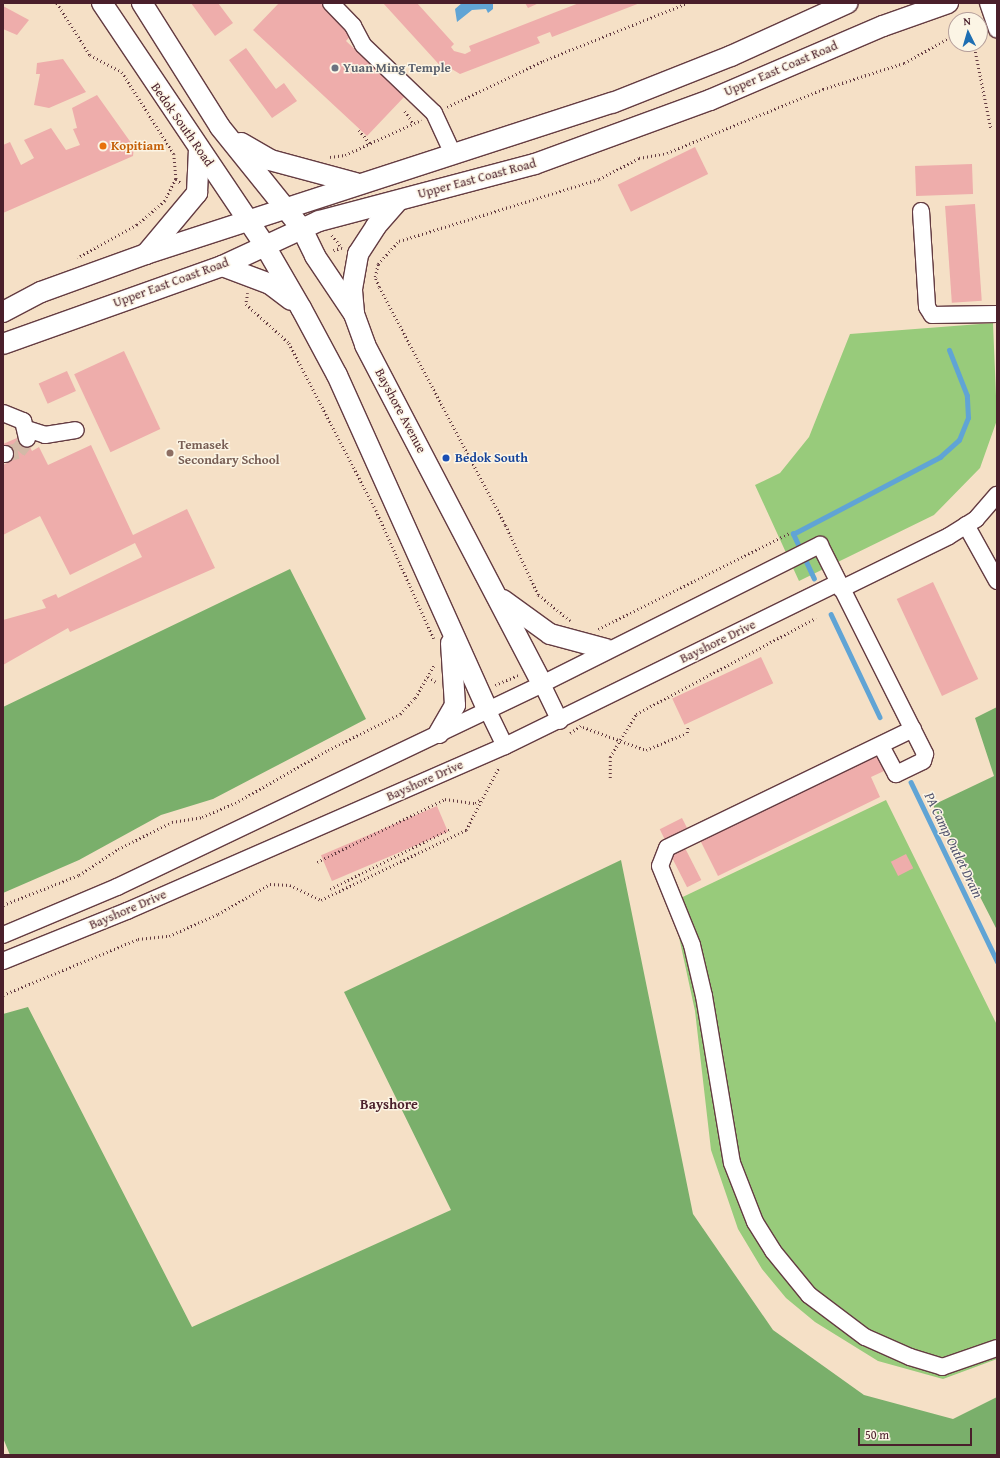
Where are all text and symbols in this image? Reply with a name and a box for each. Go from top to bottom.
north arrow [948,12,988,52]
text: N [963,13,971,29]
street label: Upper East Coast Road [722,38,840,100]
place label: Yuan Ming Temple [343,60,451,76]
marker: Yuan Ming Temple [330,63,340,73]
street label: Bedok South Road [147,80,217,170]
place label: Kopitiam [111,138,164,154]
marker: Kopitiam [98,141,108,151]
street label: Upper East Coast Road [416,156,538,202]
street label: Upper East Coast Road [111,255,231,311]
street label: Bayshore Avenue [371,366,429,456]
place label: Temasek Secondary School [178,438,280,469]
marker: Temasek Secondary School [165,448,175,458]
place label: Bedok South [455,450,528,466]
marker: Bedok South [440,452,452,464]
street label: Bayshore Drive [678,617,758,667]
street label: Bayshore Drive [384,757,466,805]
water label: PA Camp Outlet Drain [921,789,987,901]
street label: Bayshore Drive [87,887,169,933]
district label: Bayshore [360,1096,418,1112]
scale bar [860,1420,974,1446]
text: 50 m [865,1426,889,1443]

